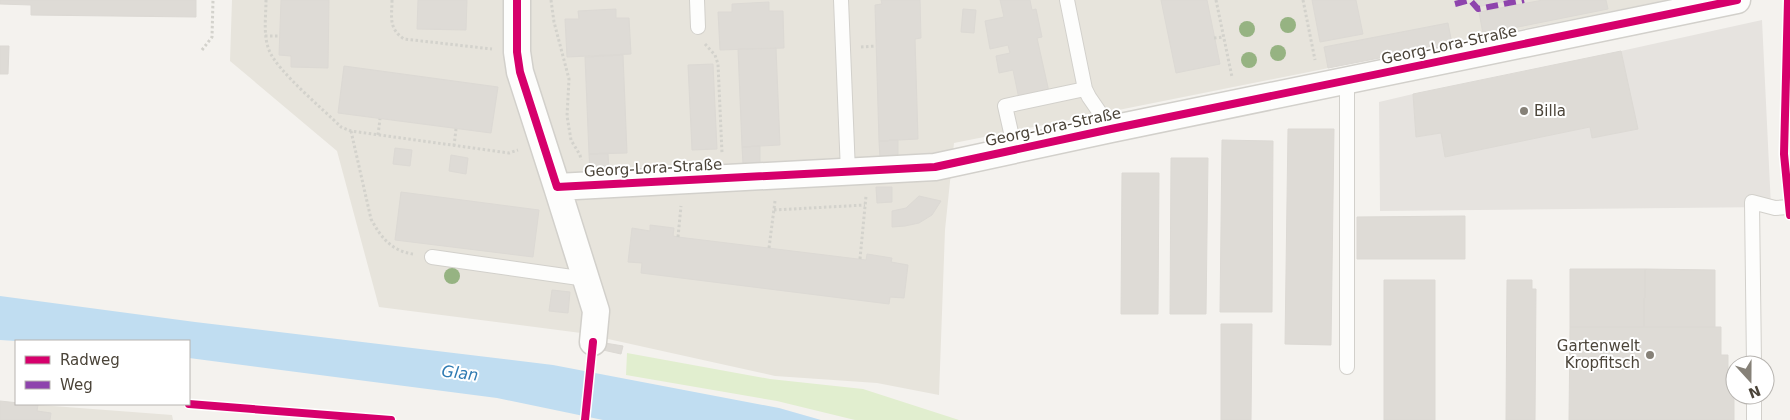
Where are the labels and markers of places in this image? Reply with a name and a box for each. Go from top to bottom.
place label: Billa [1534,102,1566,120]
marker: Billa [1518,105,1530,117]
place label: Gartenwelt Kropfitsch [1557,337,1640,372]
marker: Gartenwelt Kropfitsch [1644,349,1656,361]

